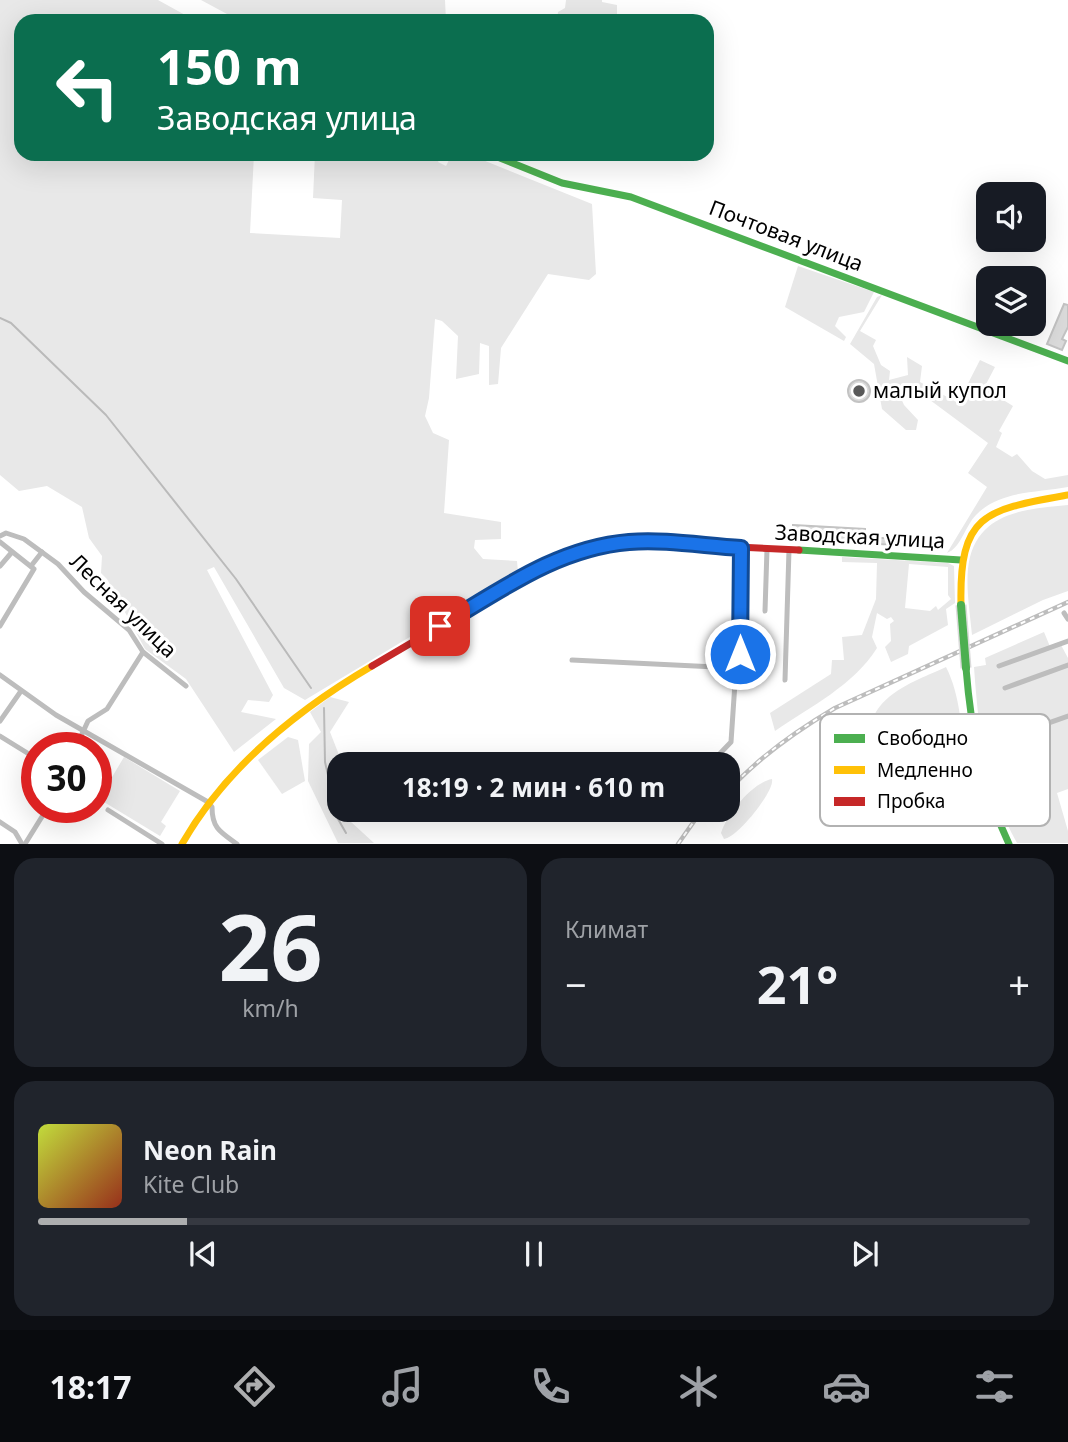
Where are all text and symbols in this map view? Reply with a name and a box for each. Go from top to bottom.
text: 150 m [157,33,302,99]
icon: left [42,42,133,133]
text: Заводская улица [157,96,417,139]
map controls [976,182,1046,336]
button: sound [976,182,1046,252]
street label: Почтовая улица [705,193,867,277]
button: layers [976,266,1046,336]
place label: малый купол [873,376,1007,404]
marker: малый купол [851,383,867,399]
street label: Заводская улица [774,518,946,554]
street label: Лесная улица [64,547,183,663]
pin [410,596,470,656]
icon: arrive [421,607,459,645]
position arrow [703,617,777,691]
legend [820,714,1050,826]
text: Свободно [877,725,968,751]
speed limit sign: 30 [21,732,112,823]
text: Медленно [877,757,973,783]
text: 18:19 · 2 мин · 610 m [402,769,665,805]
text: Пробка [877,788,945,814]
text: 26 [218,884,323,1008]
text: Климат [565,913,648,945]
text: 21° [757,948,838,1019]
text: − [565,958,587,1010]
text: + [1008,958,1030,1010]
text: km/h [242,992,299,1024]
text: Neon Rain [143,1132,277,1168]
text: Kite Club [143,1168,239,1200]
icon: previous [184,1235,222,1273]
icon: pause [515,1235,553,1273]
icon: next [846,1235,884,1273]
icon: directions [230,1362,279,1411]
icon: music [378,1362,427,1411]
icon: phone [526,1362,575,1411]
icon: climate [674,1362,723,1411]
icon: car [822,1362,871,1411]
icon: filters [970,1362,1019,1411]
text: 18:17 [49,1365,132,1408]

